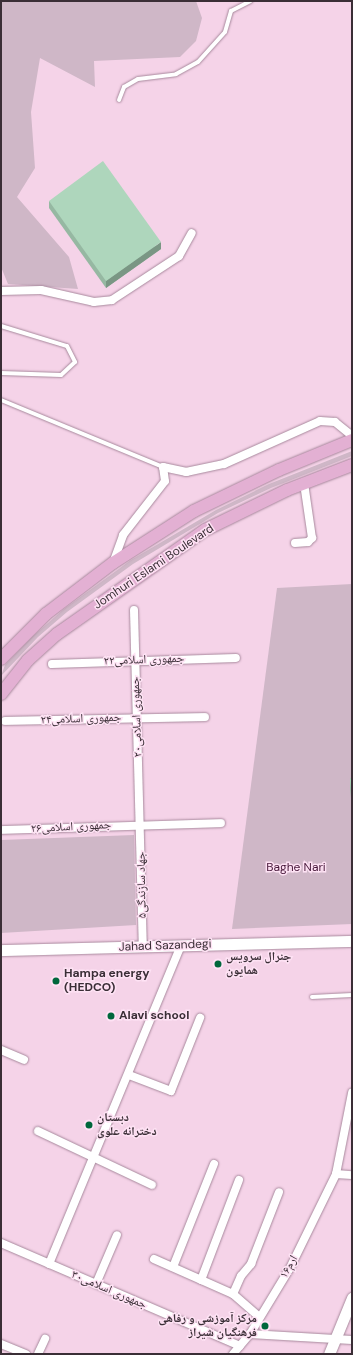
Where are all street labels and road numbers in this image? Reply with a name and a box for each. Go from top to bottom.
street label: Jomhuri Eslami Boulevard [91,521,217,613]
street label: جمهوری اسلامی۲۲ [103,651,185,669]
street label: جمهوری اسلامی۲۰ [128,676,146,758]
street label: جمهوری اسلامی۲۴ [40,710,122,728]
street label: جمهوری اسلامی۲۶ [30,818,112,836]
street label: جهاد سازندگی۵ [134,852,150,918]
street label: Jahad Sazandegi [118,937,212,955]
street label: ارم۱۶ [277,1253,301,1281]
street label: جمهوری اسلامی۳۰ [69,1268,149,1312]

